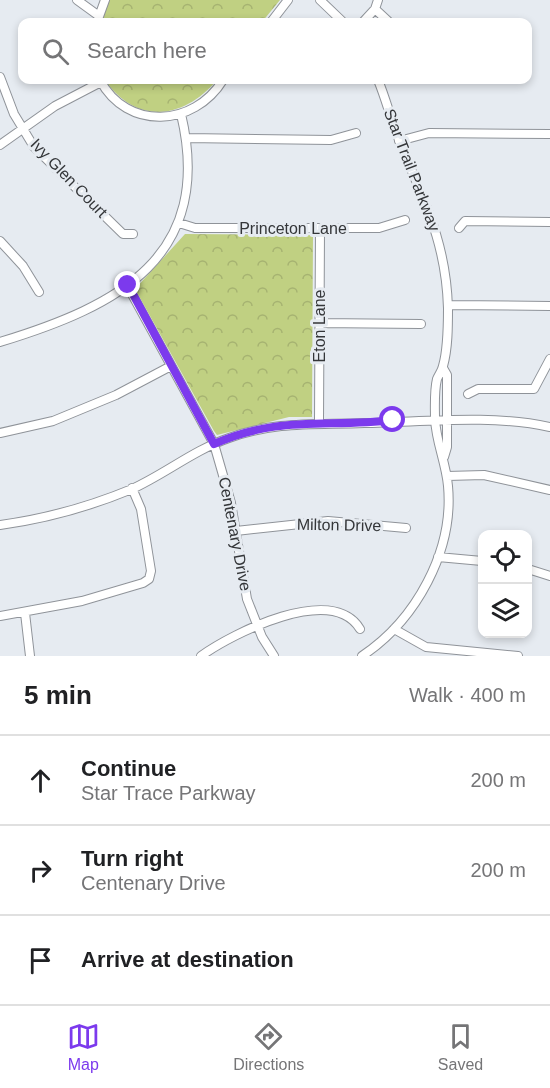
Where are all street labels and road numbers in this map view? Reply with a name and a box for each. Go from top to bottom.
street label: Star Trail Parkway [381,106,443,234]
street label: Ivy Glen Court [27,135,111,221]
street label: Princeton Lane [239,220,347,237]
street label: Eton Lane [311,289,328,362]
street label: Centenary Drive [216,476,254,592]
street label: Milton Drive [297,516,381,534]

